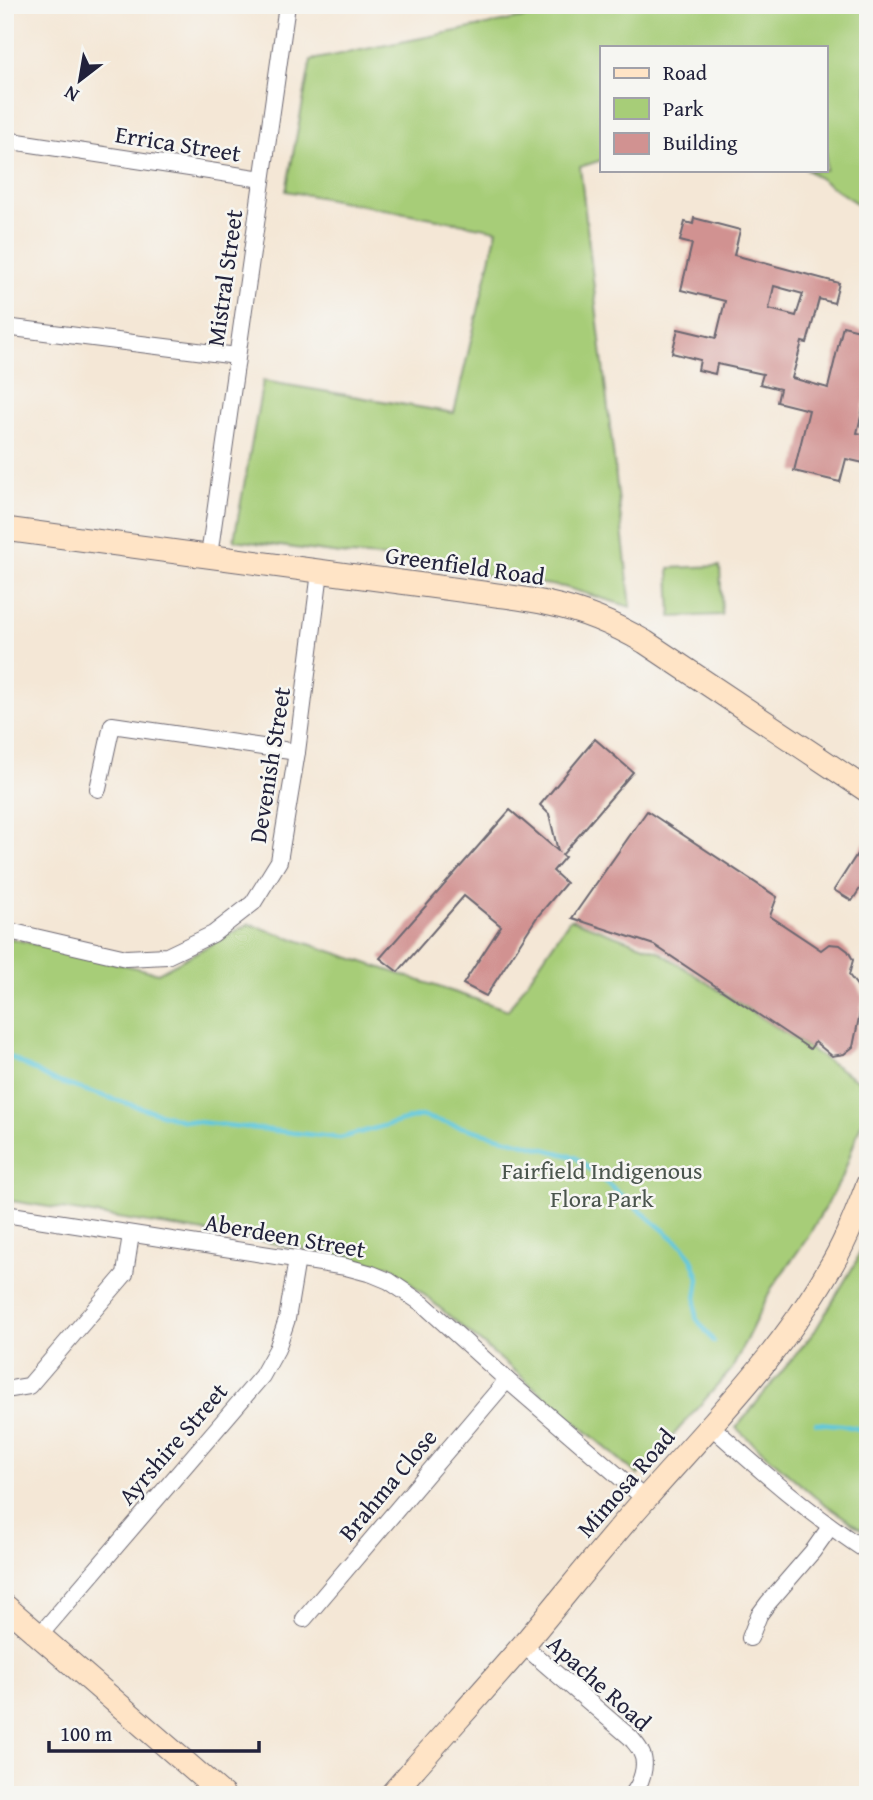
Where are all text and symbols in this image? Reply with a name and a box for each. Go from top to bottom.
north arrow [46,46,116,116]
legend [600,46,828,172]
text: Road [663,57,708,88]
text: N [58,79,84,110]
text: Park [663,93,704,124]
street label: Errica Street [113,116,244,171]
text: Building [663,127,738,158]
street label: Mistral Street [198,207,252,349]
street label: Greenfield Road [383,537,547,594]
street label: Devenish Street [240,684,299,846]
park label: Fairfield Indigenous Flora Park [501,1153,703,1216]
street label: Aberdeen Street [202,1204,369,1267]
street label: Ayrshire Street [110,1375,236,1512]
street label: Mimosa Road [568,1420,683,1545]
street label: Brahma Close [330,1421,445,1548]
street label: Apache Road [540,1626,659,1739]
scale bar [49,1709,259,1753]
text: 100 m [60,1718,112,1749]

